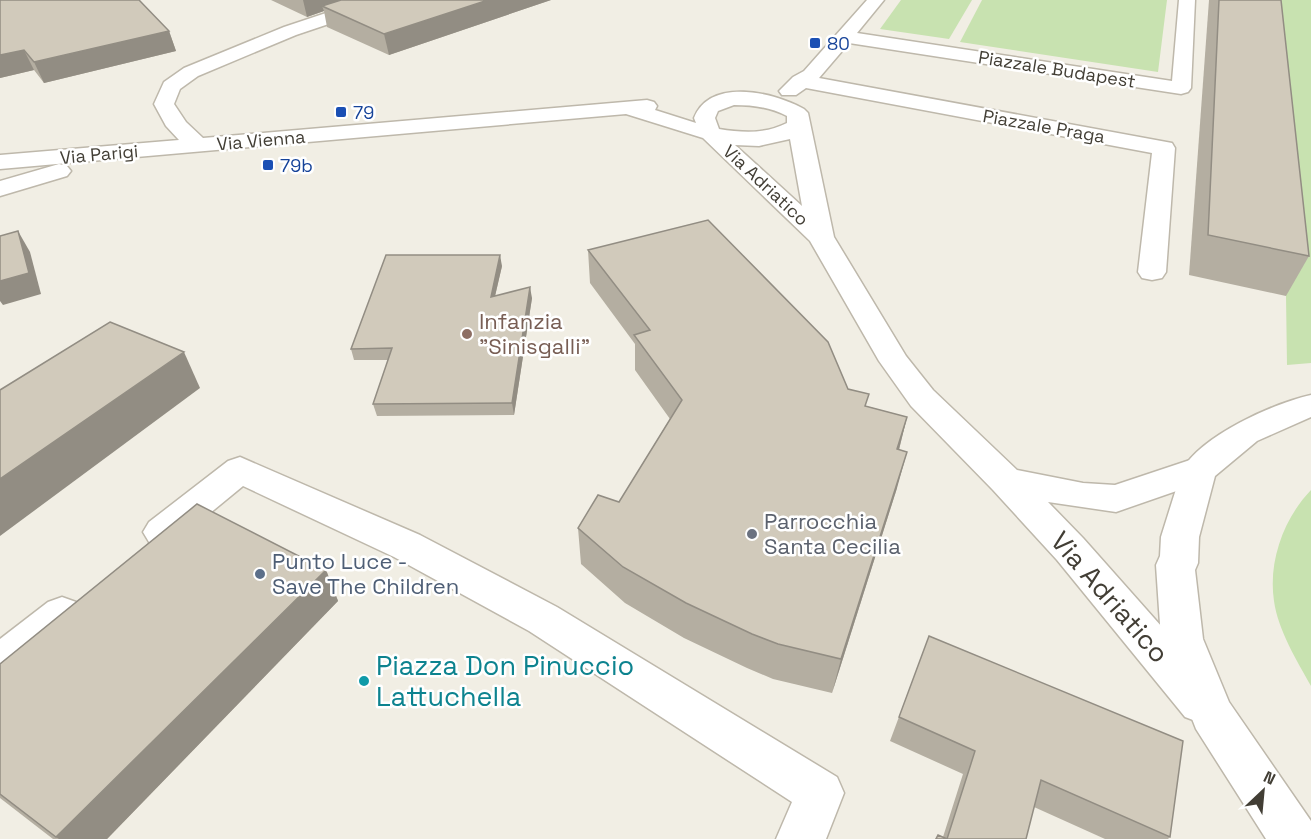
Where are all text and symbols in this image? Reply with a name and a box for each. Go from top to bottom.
place label: 80 [827,32,850,55]
marker: 80 [808,36,822,50]
street label: Piazzale Budapest [977,45,1137,93]
place label: 79 [353,101,374,124]
street label: Piazzale Praga [981,104,1107,148]
marker: 79 [334,105,348,119]
street label: Via Vienna [216,125,306,155]
street label: Via Parigi [59,139,139,169]
street label: Via Adriatico [718,139,814,231]
place label: 79b [280,154,313,177]
marker: 79b [261,158,275,172]
place label: Infanzia "Sinisgalli" [479,307,590,360]
marker: Infanzia "Sinisgalli" [460,327,474,341]
place label: Parrocchia Santa Cecilia [764,507,901,560]
street label: Via Adriatico [1043,524,1177,670]
marker: Parrocchia Santa Cecilia [745,527,759,541]
place label: Punto Luce - Save The Children [272,547,459,600]
marker: Punto Luce - Save The Children [253,567,267,581]
place label: Piazza Don Pinuccio Lattuchella [376,648,634,714]
marker: Piazza Don Pinuccio Lattuchella [357,674,371,688]
north arrow [1233,761,1293,821]
text: N [1260,766,1279,790]

